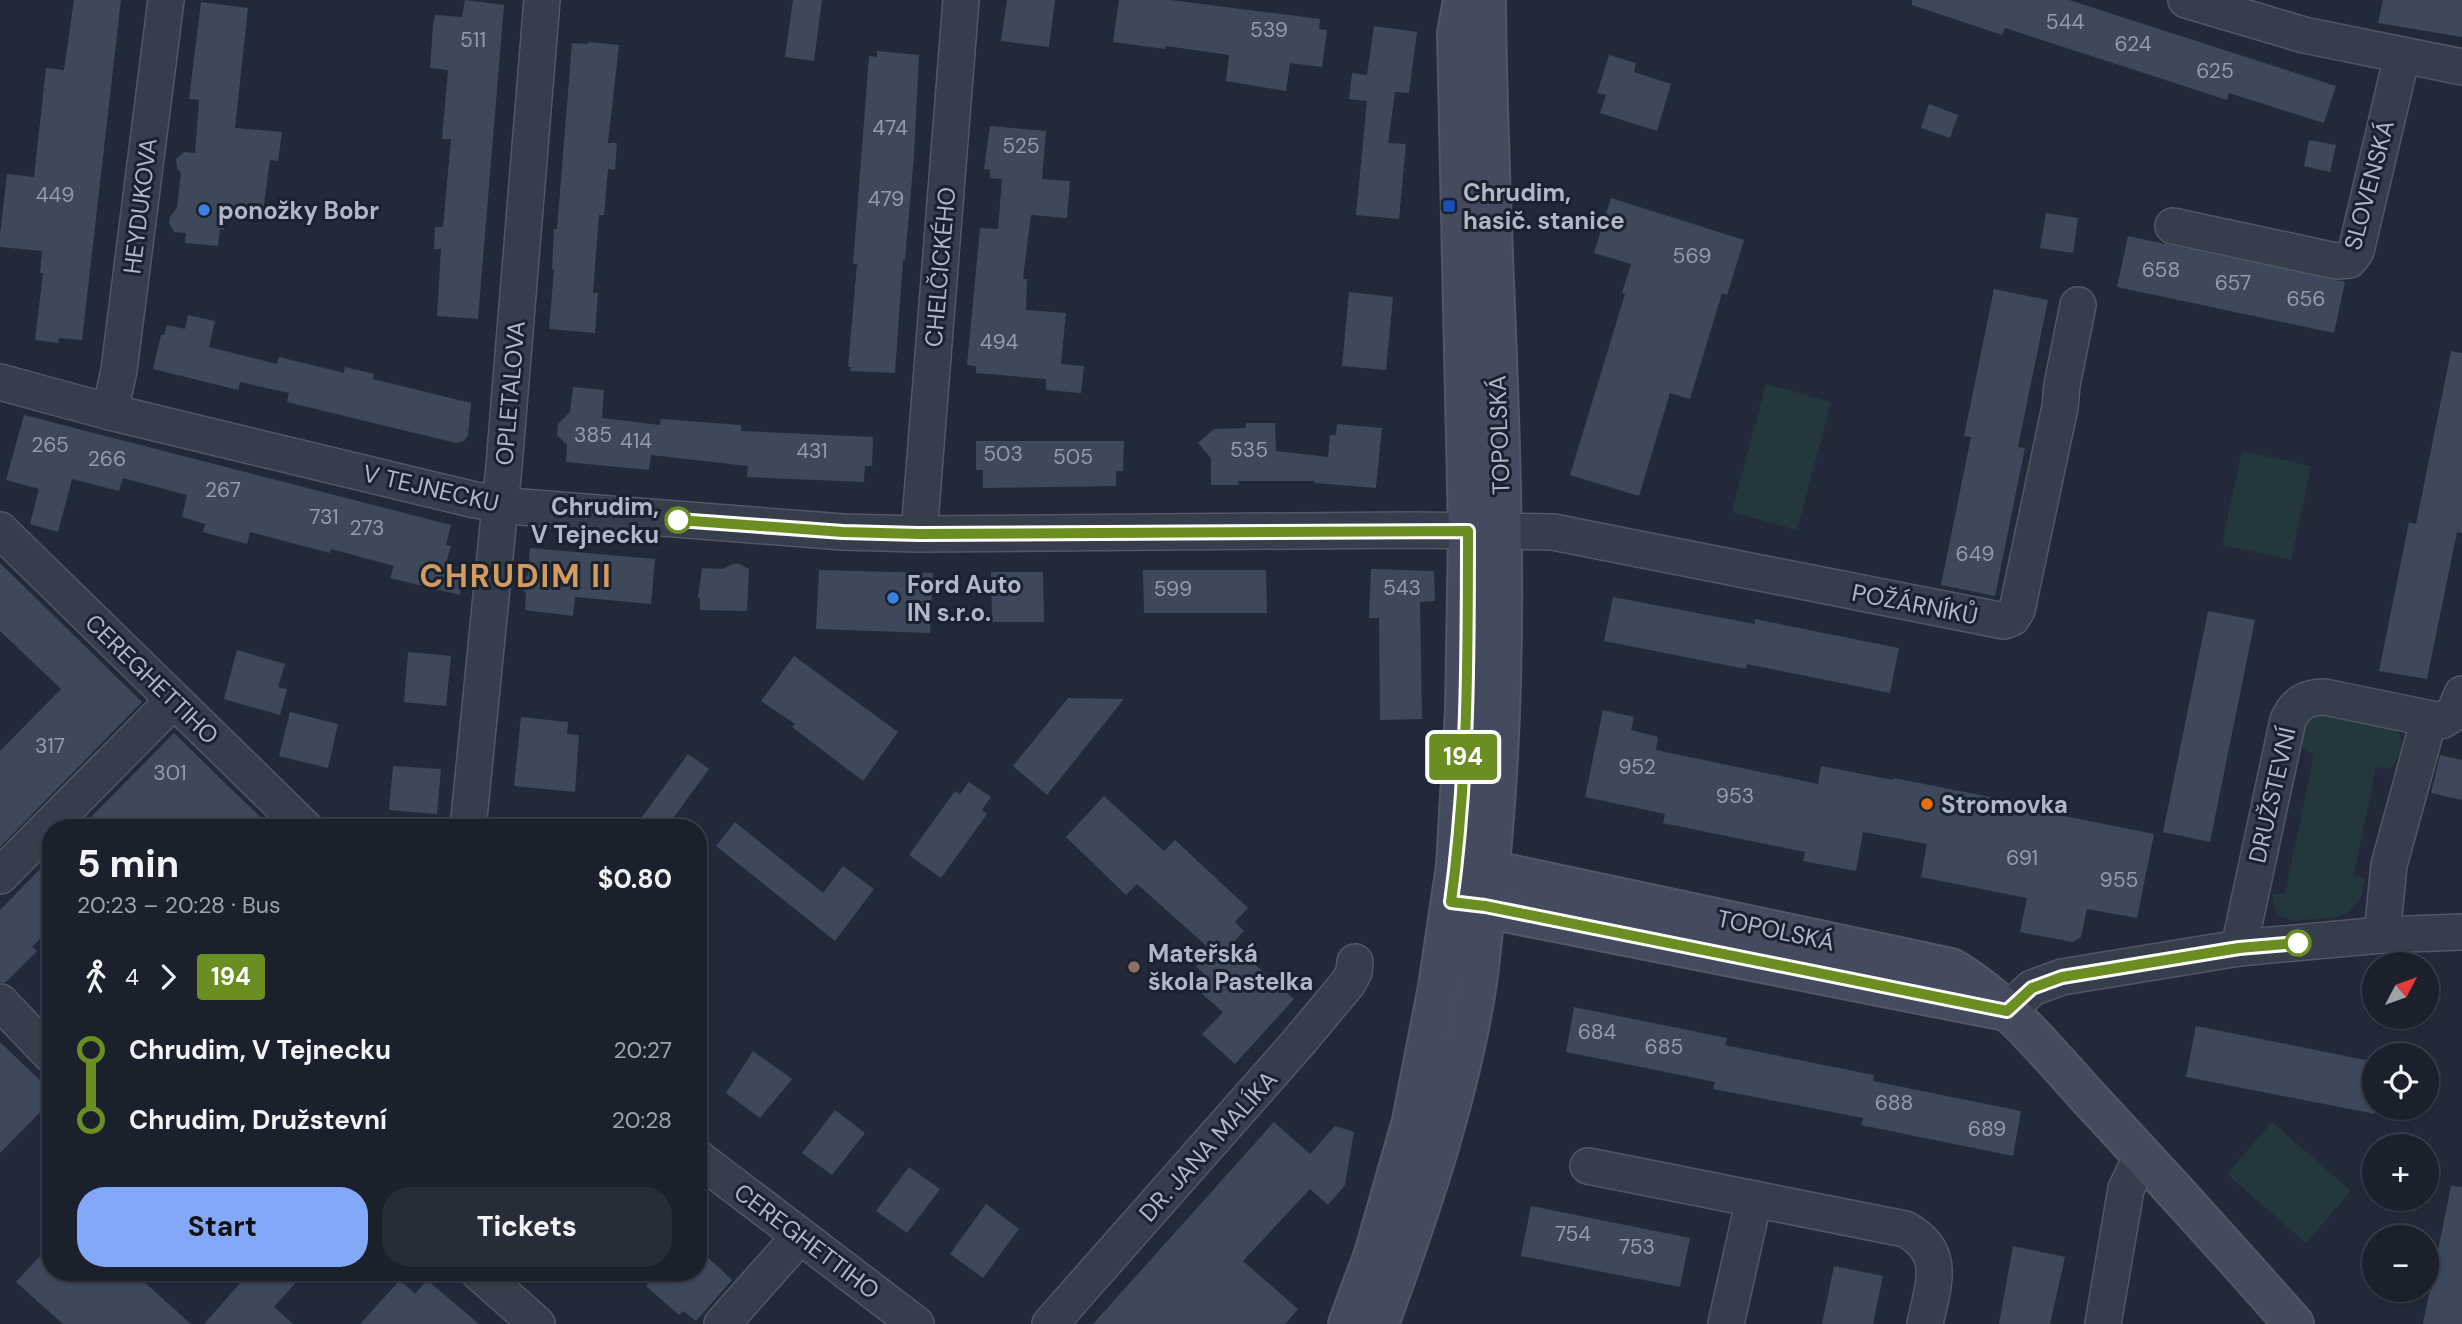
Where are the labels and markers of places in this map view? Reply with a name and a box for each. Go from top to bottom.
place label: Chrudim, hasič. stanice [1463,177,1625,236]
place label: ponožky Bobr [218,195,379,226]
marker: Chrudim, hasič. stanice [1441,198,1457,214]
marker: ponožky Bobr [196,202,212,218]
place label: Chrudim, V Tejnecku [531,491,659,550]
marker: Chrudim, V Tejnecku [665,507,691,533]
place label: Ford Auto IN s.r.o. [907,569,1022,628]
marker: Ford Auto IN s.r.o. [885,590,901,606]
place label: Stromovka [1941,789,2068,820]
marker: Stromovka [1919,796,1935,812]
unlabelled marker [2285,930,2311,956]
place label: Mateřská škola Pastelka [1148,938,1313,997]
marker: Mateřská škola Pastelka [1126,959,1142,975]

